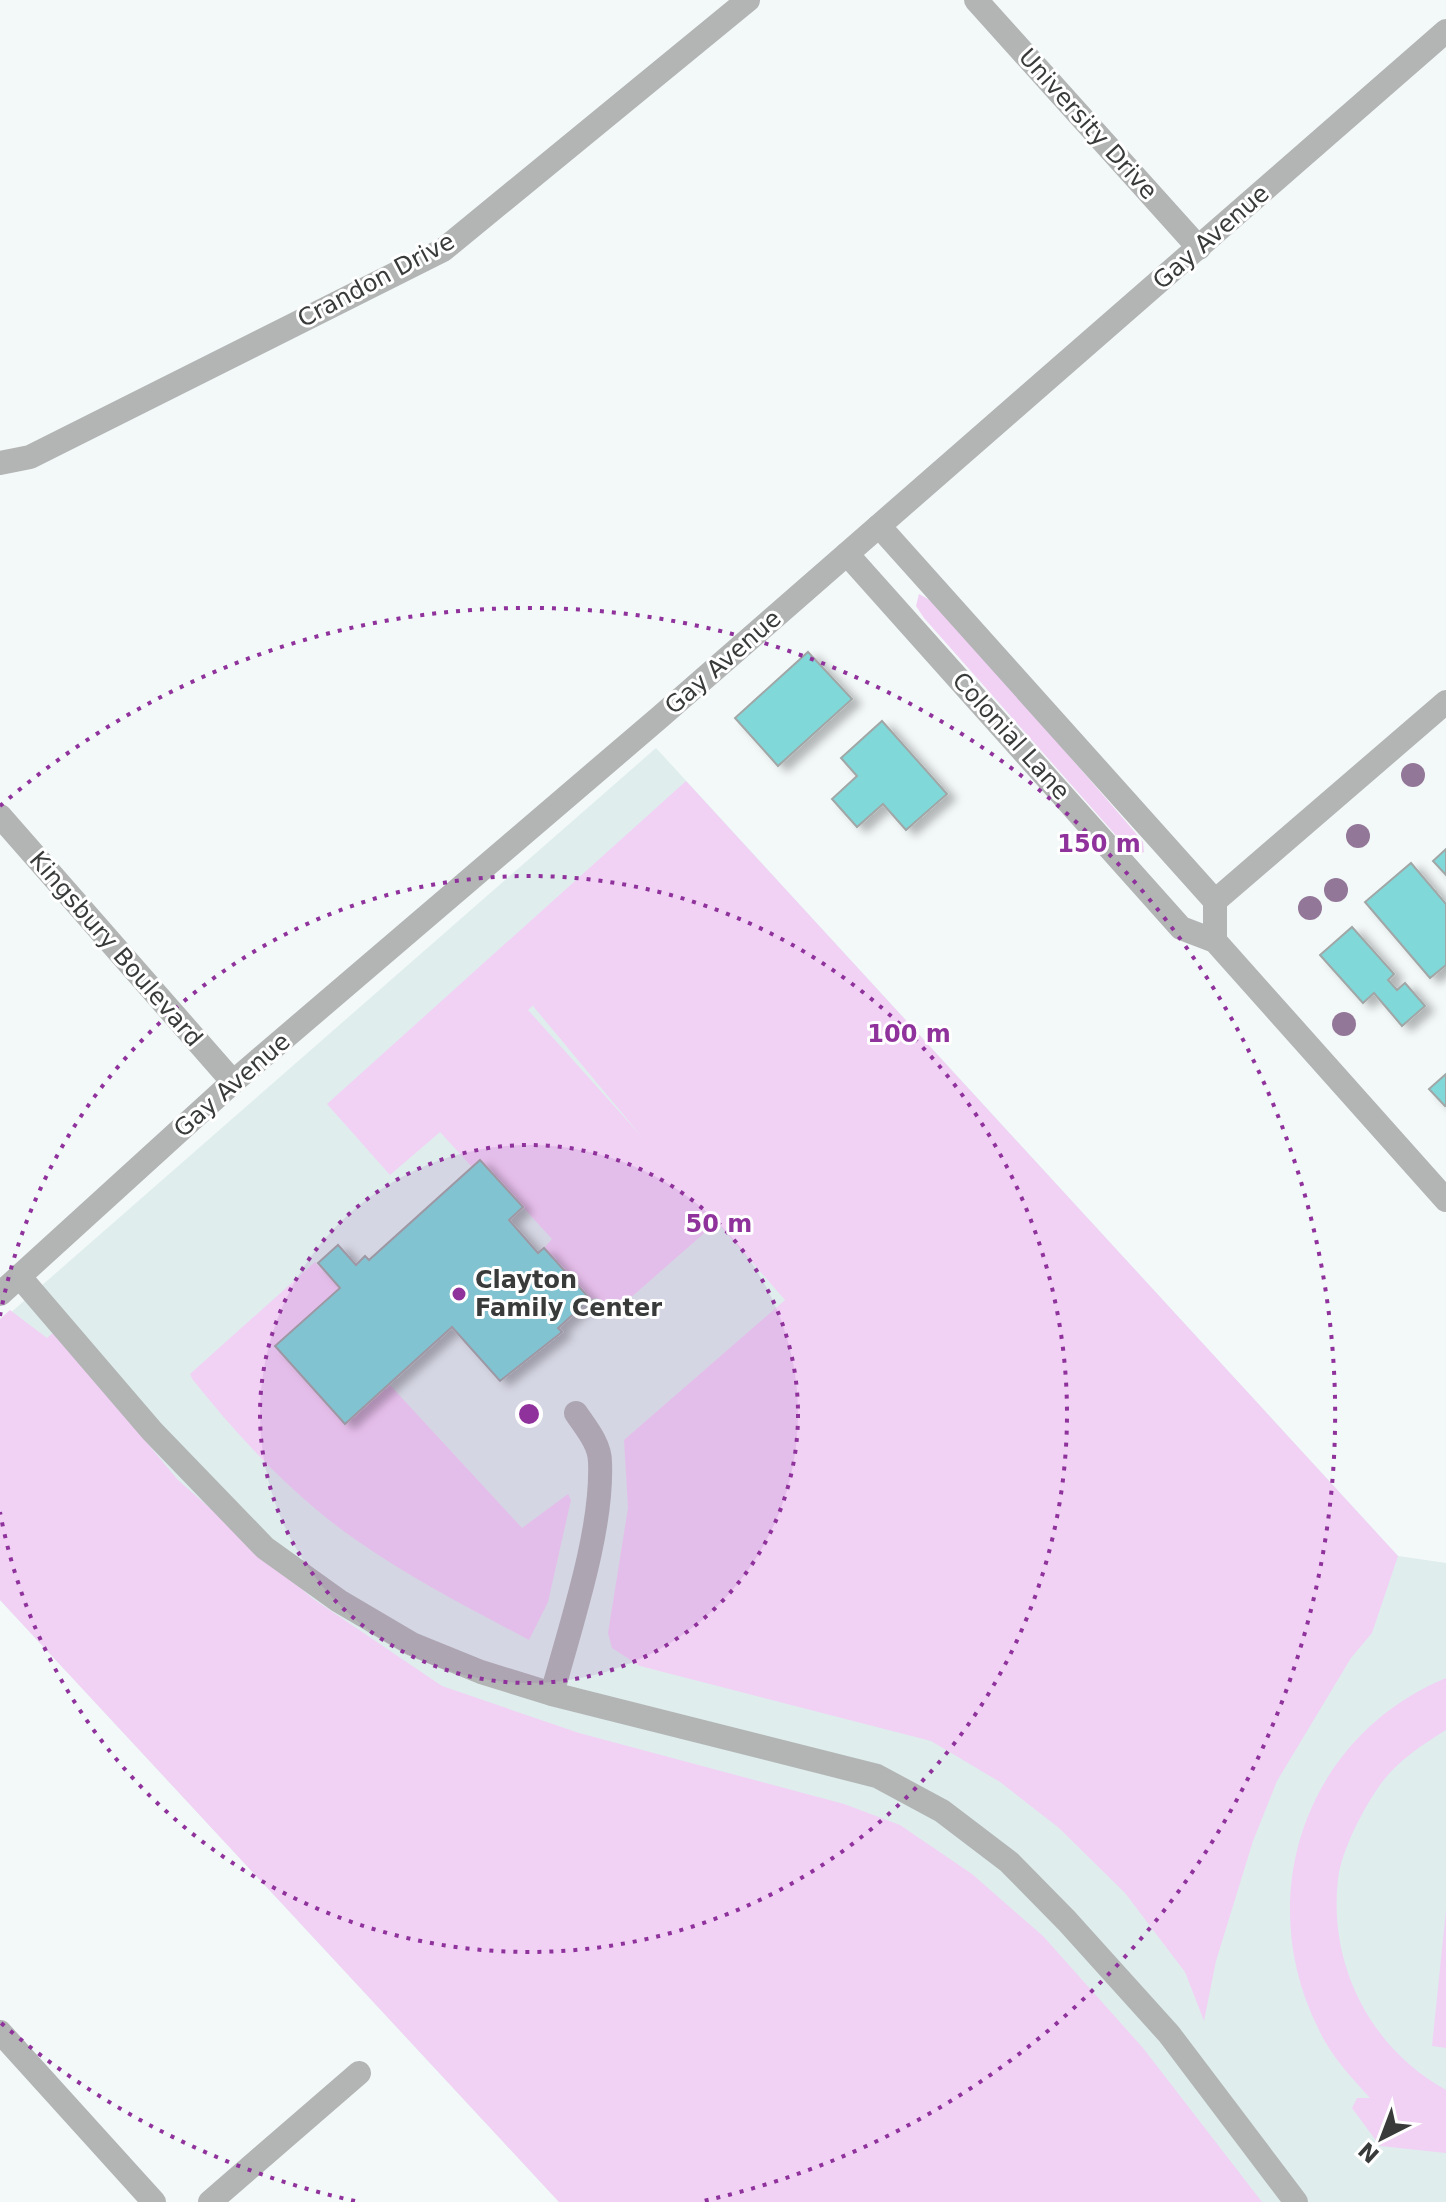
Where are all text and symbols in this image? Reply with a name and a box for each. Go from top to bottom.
street label: University Drive [1013,43,1163,205]
street label: Gay Avenue [1147,179,1275,295]
street label: Crandon Drive [293,227,459,333]
street label: Gay Avenue [659,604,787,720]
street label: Colonial Lane [946,667,1076,805]
text: 150 m [1057,830,1141,858]
street label: Kingsbury Boulevard [24,846,208,1052]
text: 100 m [867,1020,951,1048]
street label: Gay Avenue [168,1027,296,1143]
text: 50 m [686,1210,752,1238]
place label: Clayton Family Center [475,1266,662,1322]
marker: Clayton Family Center [450,1285,468,1303]
centre of rings [515,1400,543,1428]
north arrow [1342,2098,1422,2178]
text: N [1354,2137,1384,2168]

